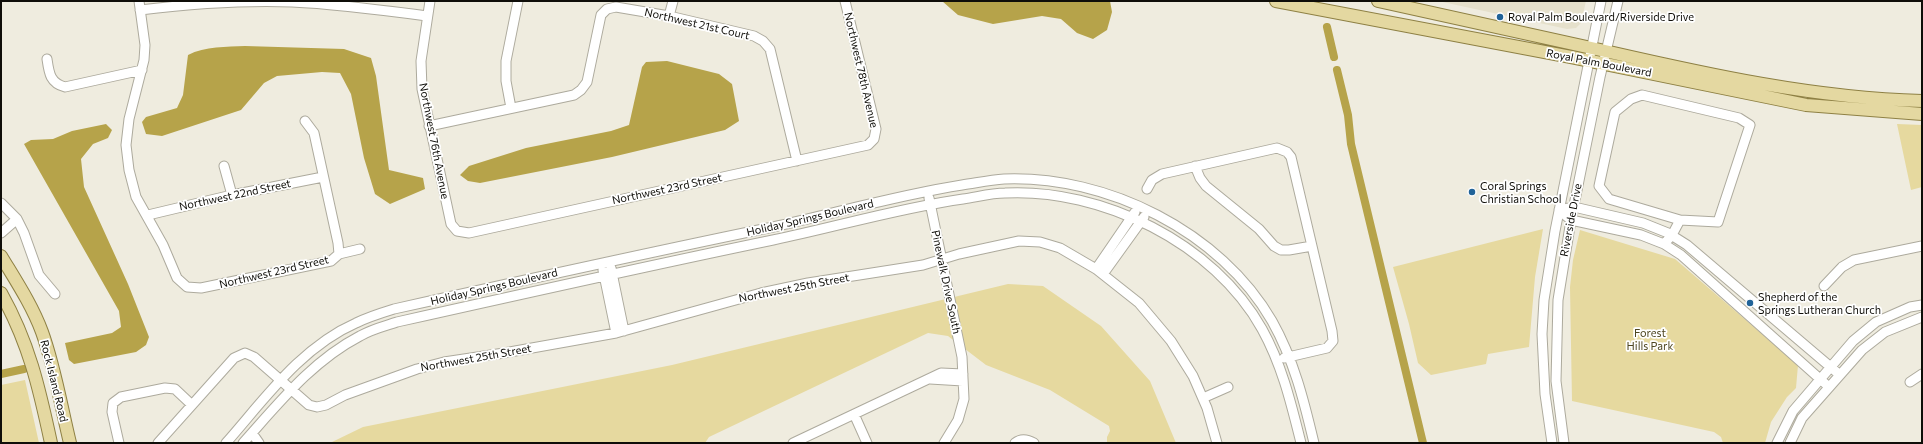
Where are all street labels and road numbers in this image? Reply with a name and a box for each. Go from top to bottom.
street label: Northwest 21st Court [643,5,751,43]
street label: Northwest 78th Avenue [841,11,881,129]
street label: Royal Palm Boulevard [1545,46,1653,80]
street label: Northwest 76th Avenue [416,82,452,200]
street label: Northwest 23rd Street [611,171,723,207]
street label: Northwest 22nd Street [178,177,292,213]
street label: Riverside Drive [1557,182,1585,258]
street label: Holiday Springs Boulevard [745,197,875,239]
street label: Pinewalk Drive South [929,229,963,335]
street label: Northwest 23rd Street [218,253,330,291]
street label: Holiday Springs Boulevard [429,266,559,308]
street label: Northwest 25th Street [738,271,850,305]
street label: Rock Island Road [37,339,71,423]
street label: Northwest 25th Street [420,342,532,374]

